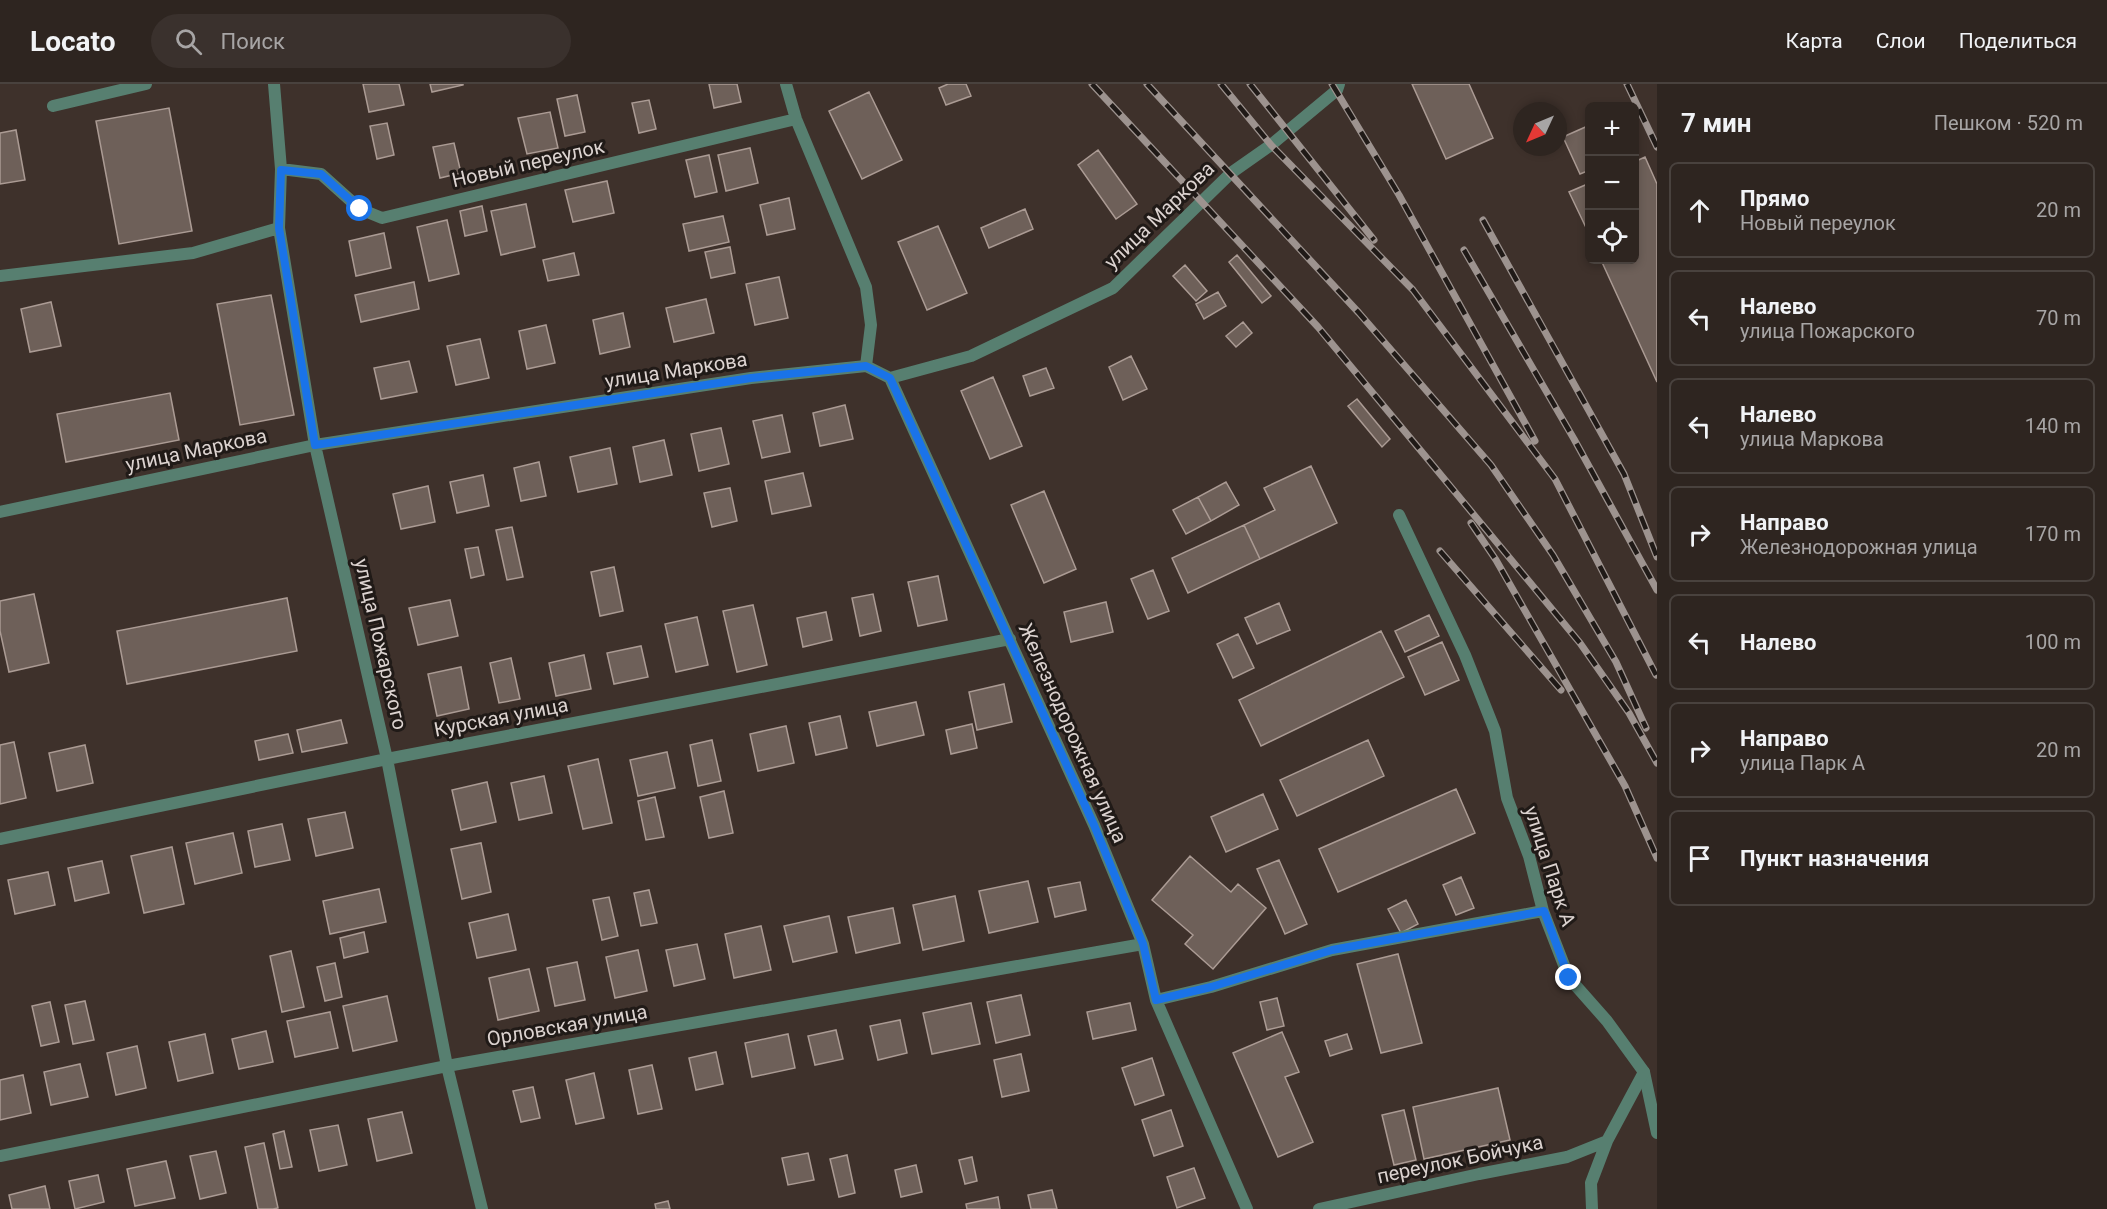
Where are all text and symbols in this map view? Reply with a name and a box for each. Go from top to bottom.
search box [151,14,571,68]
text: Locato [30,25,115,58]
icon: search [172,25,205,58]
text: Поиск [220,29,285,54]
text: Карта [1786,29,1843,53]
text: Слои [1876,29,1926,53]
text: Поделиться [1959,29,2077,53]
north arrow [1513,102,1567,156]
map controls [1585,102,1639,264]
button: + [1585,102,1639,156]
text: 7 мин [1681,108,1752,138]
text: Пешком · 520 m [1934,111,2083,135]
street label: Новый переулок [449,134,607,192]
street label: улица Маркова [1099,156,1219,274]
button: − [1585,156,1639,210]
text: Прямо [1740,186,1809,211]
icon: ahead [1683,194,1716,227]
route start [346,195,372,221]
text: 20 m [2036,198,2081,222]
button: locate [1585,210,1639,264]
text: Новый переулок [1740,211,1896,235]
text: Налево [1740,294,1817,319]
icon: left [1683,302,1716,335]
text: 70 m [2036,306,2081,330]
text: улица Пожарского [1740,319,1915,343]
street label: улица Маркова [603,347,749,393]
text: Налево [1740,402,1817,427]
icon: left [1683,410,1716,443]
text: 140 m [2025,414,2081,438]
street label: улица Маркова [123,423,269,477]
text: улица Маркова [1740,427,1884,451]
text: Направо [1740,510,1829,535]
icon: right [1683,518,1716,551]
text: 170 m [2025,522,2081,546]
text: Железнодорожная улица [1740,535,1978,559]
street label: улица Пожарского [350,556,412,732]
street label: Железнодорожная улица [1014,620,1132,846]
icon: left [1683,626,1716,659]
text: Налево [1740,630,1817,655]
text: 100 m [2025,630,2081,654]
street label: Курская улица [432,692,570,742]
text: Направо [1740,726,1829,751]
icon: right [1683,734,1716,767]
text: 20 m [2036,738,2081,762]
text: улица Парк А [1740,751,1865,775]
street label: улица Парк А [1519,803,1581,929]
icon: arrive [1683,842,1716,875]
text: Пункт назначения [1740,846,1929,871]
route end [1555,964,1581,990]
street label: Орловская улица [485,999,649,1051]
street label: переулок Бойчука [1375,1130,1545,1188]

